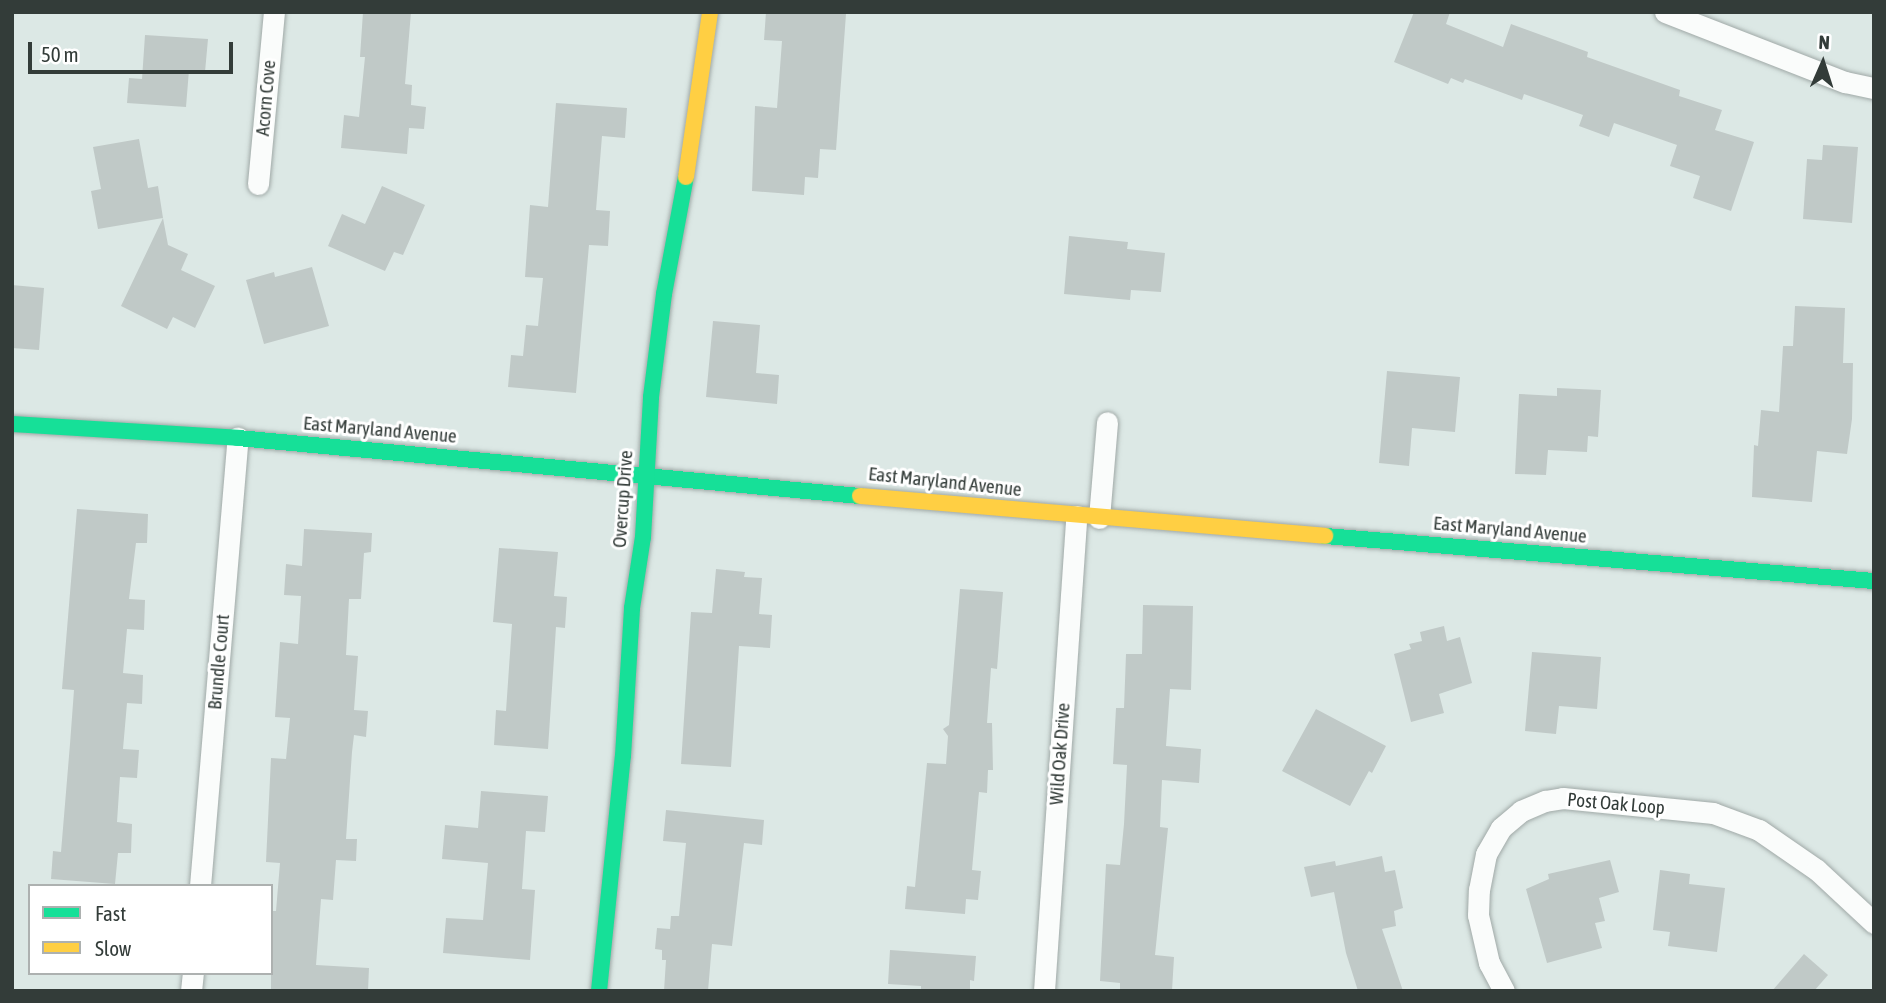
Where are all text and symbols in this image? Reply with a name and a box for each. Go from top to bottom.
scale bar [32,28,236,72]
north arrow [1788,28,1858,98]
text: N [1818,31,1830,53]
text: 50 m [41,42,79,66]
street label: Acorn Cove [251,59,281,137]
street label: East Maryland Avenue [302,412,458,448]
street label: Overcup Drive [608,449,638,549]
street label: East Maryland Avenue [867,463,1023,501]
street label: East Maryland Avenue [1432,512,1588,548]
street label: Brundle Court [203,613,235,711]
street label: Wild Oak Drive [1045,702,1075,806]
street label: Post Oak Loop [1566,788,1666,820]
legend [28,884,273,975]
text: Fast [95,901,126,925]
text: Slow [95,936,131,960]

